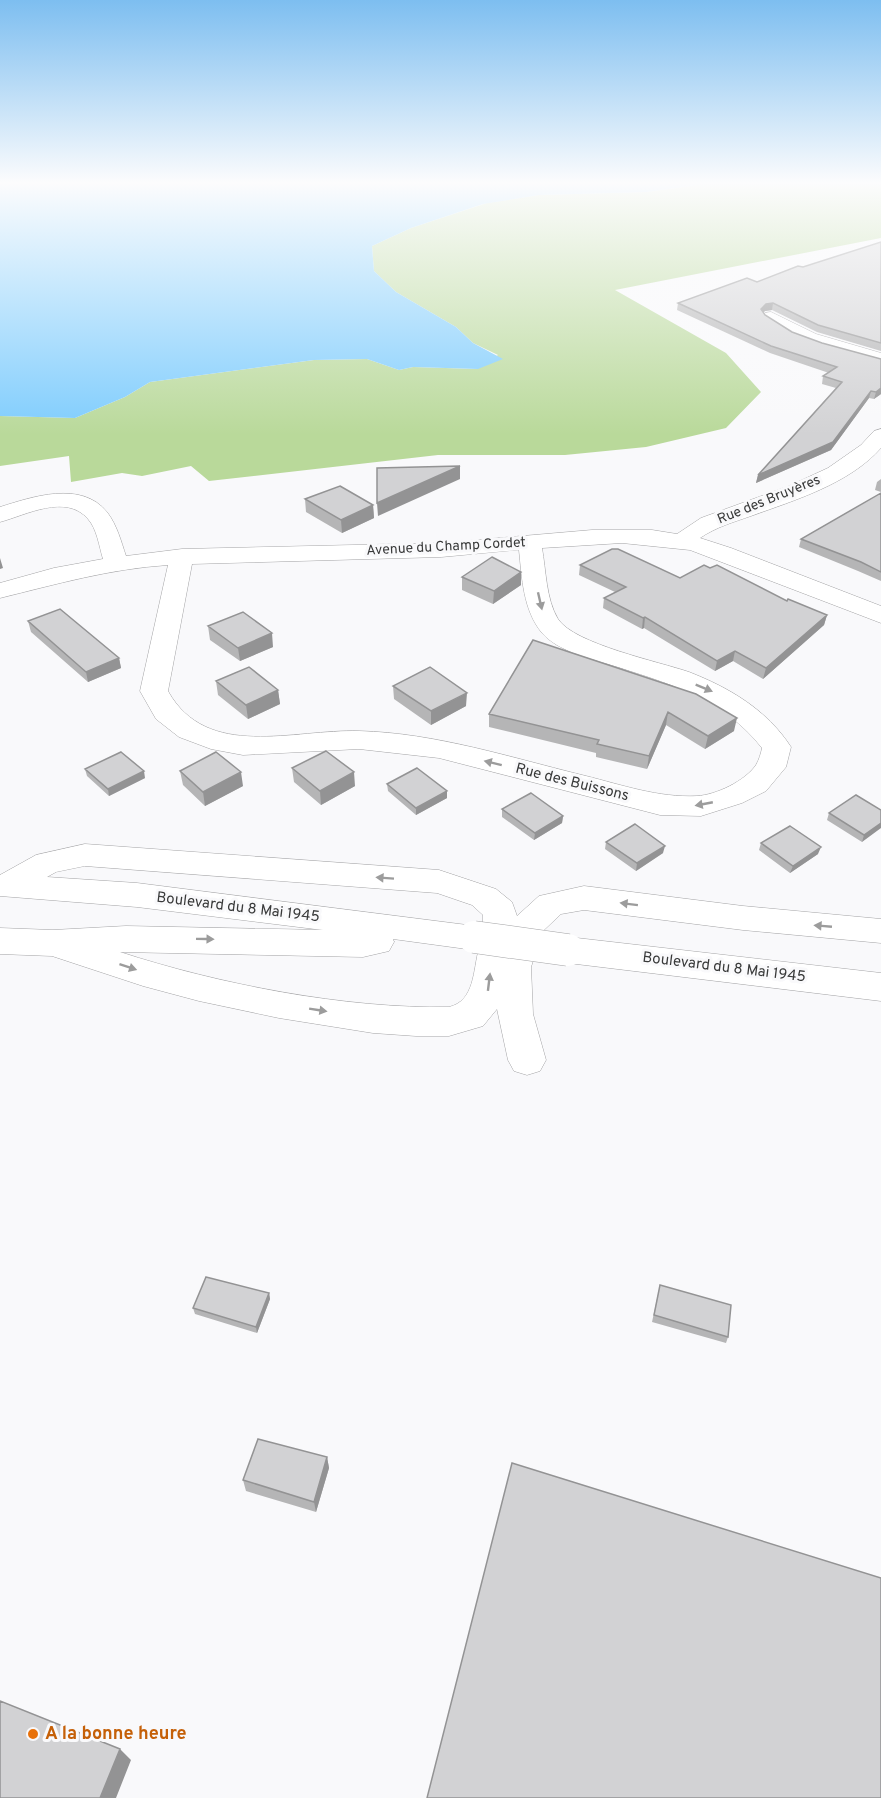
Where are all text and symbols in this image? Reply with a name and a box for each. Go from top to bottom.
street label: Rue des Bruyères [715,472,823,528]
street label: Avenue du Champ Cordet [366,534,526,560]
one-way arrow [536,592,545,611]
one-way arrow [696,683,714,693]
one-way arrow [484,757,502,767]
street label: Rue des Buissons [513,760,631,806]
one-way arrow [694,800,713,809]
one-way arrow [376,873,395,883]
street label: Boulevard du 8 Mai 1945 [155,889,321,927]
one-way arrow [619,899,638,909]
one-way arrow [813,921,832,931]
one-way arrow [196,935,215,944]
street label: Boulevard du 8 Mai 1945 [641,949,807,987]
one-way arrow [119,963,137,972]
one-way arrow [484,972,494,991]
one-way arrow [309,1006,328,1015]
place label: A la bonne heure [45,1723,187,1746]
marker: A la bonne heure [26,1727,40,1741]

